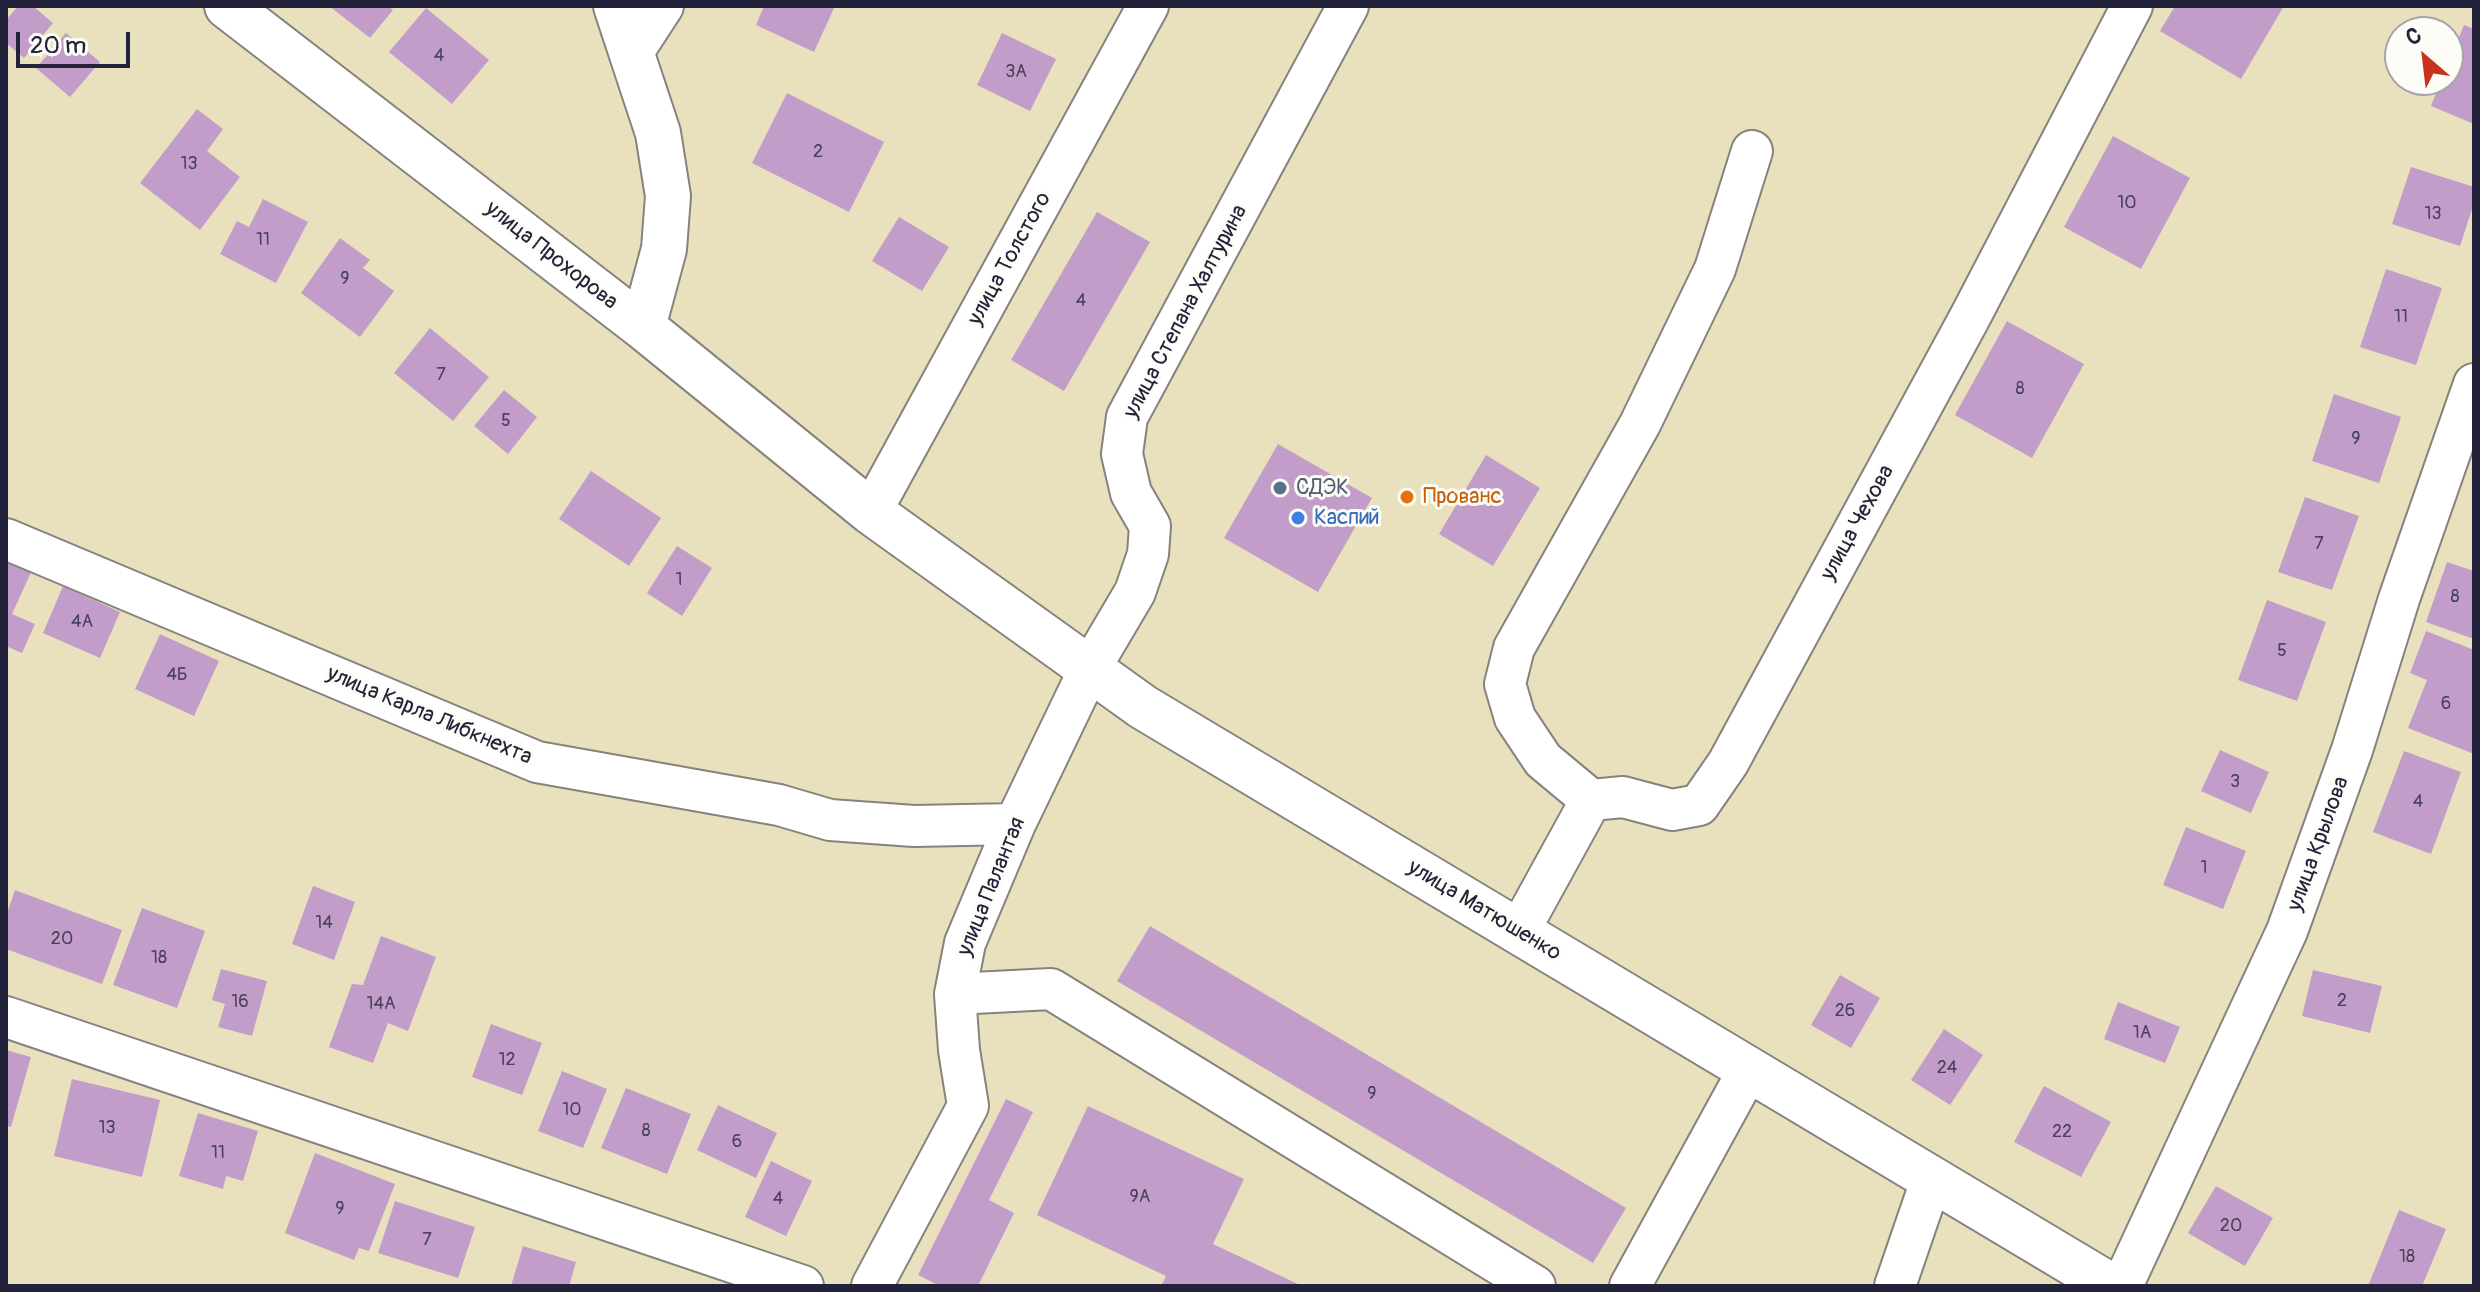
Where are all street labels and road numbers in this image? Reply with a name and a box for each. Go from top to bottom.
street label: улица Толстого [963,188,1057,330]
street label: улица Прохорова [479,196,623,316]
street label: улица Степана Халтурина [1119,201,1253,423]
street label: улица Чехова [1816,461,1900,585]
street label: улица Карла Либкнехта [322,661,536,771]
street label: улица Крылова [2282,773,2356,915]
street label: улица Палантая [952,814,1032,960]
street label: улица Матюшенко [1402,855,1566,967]

